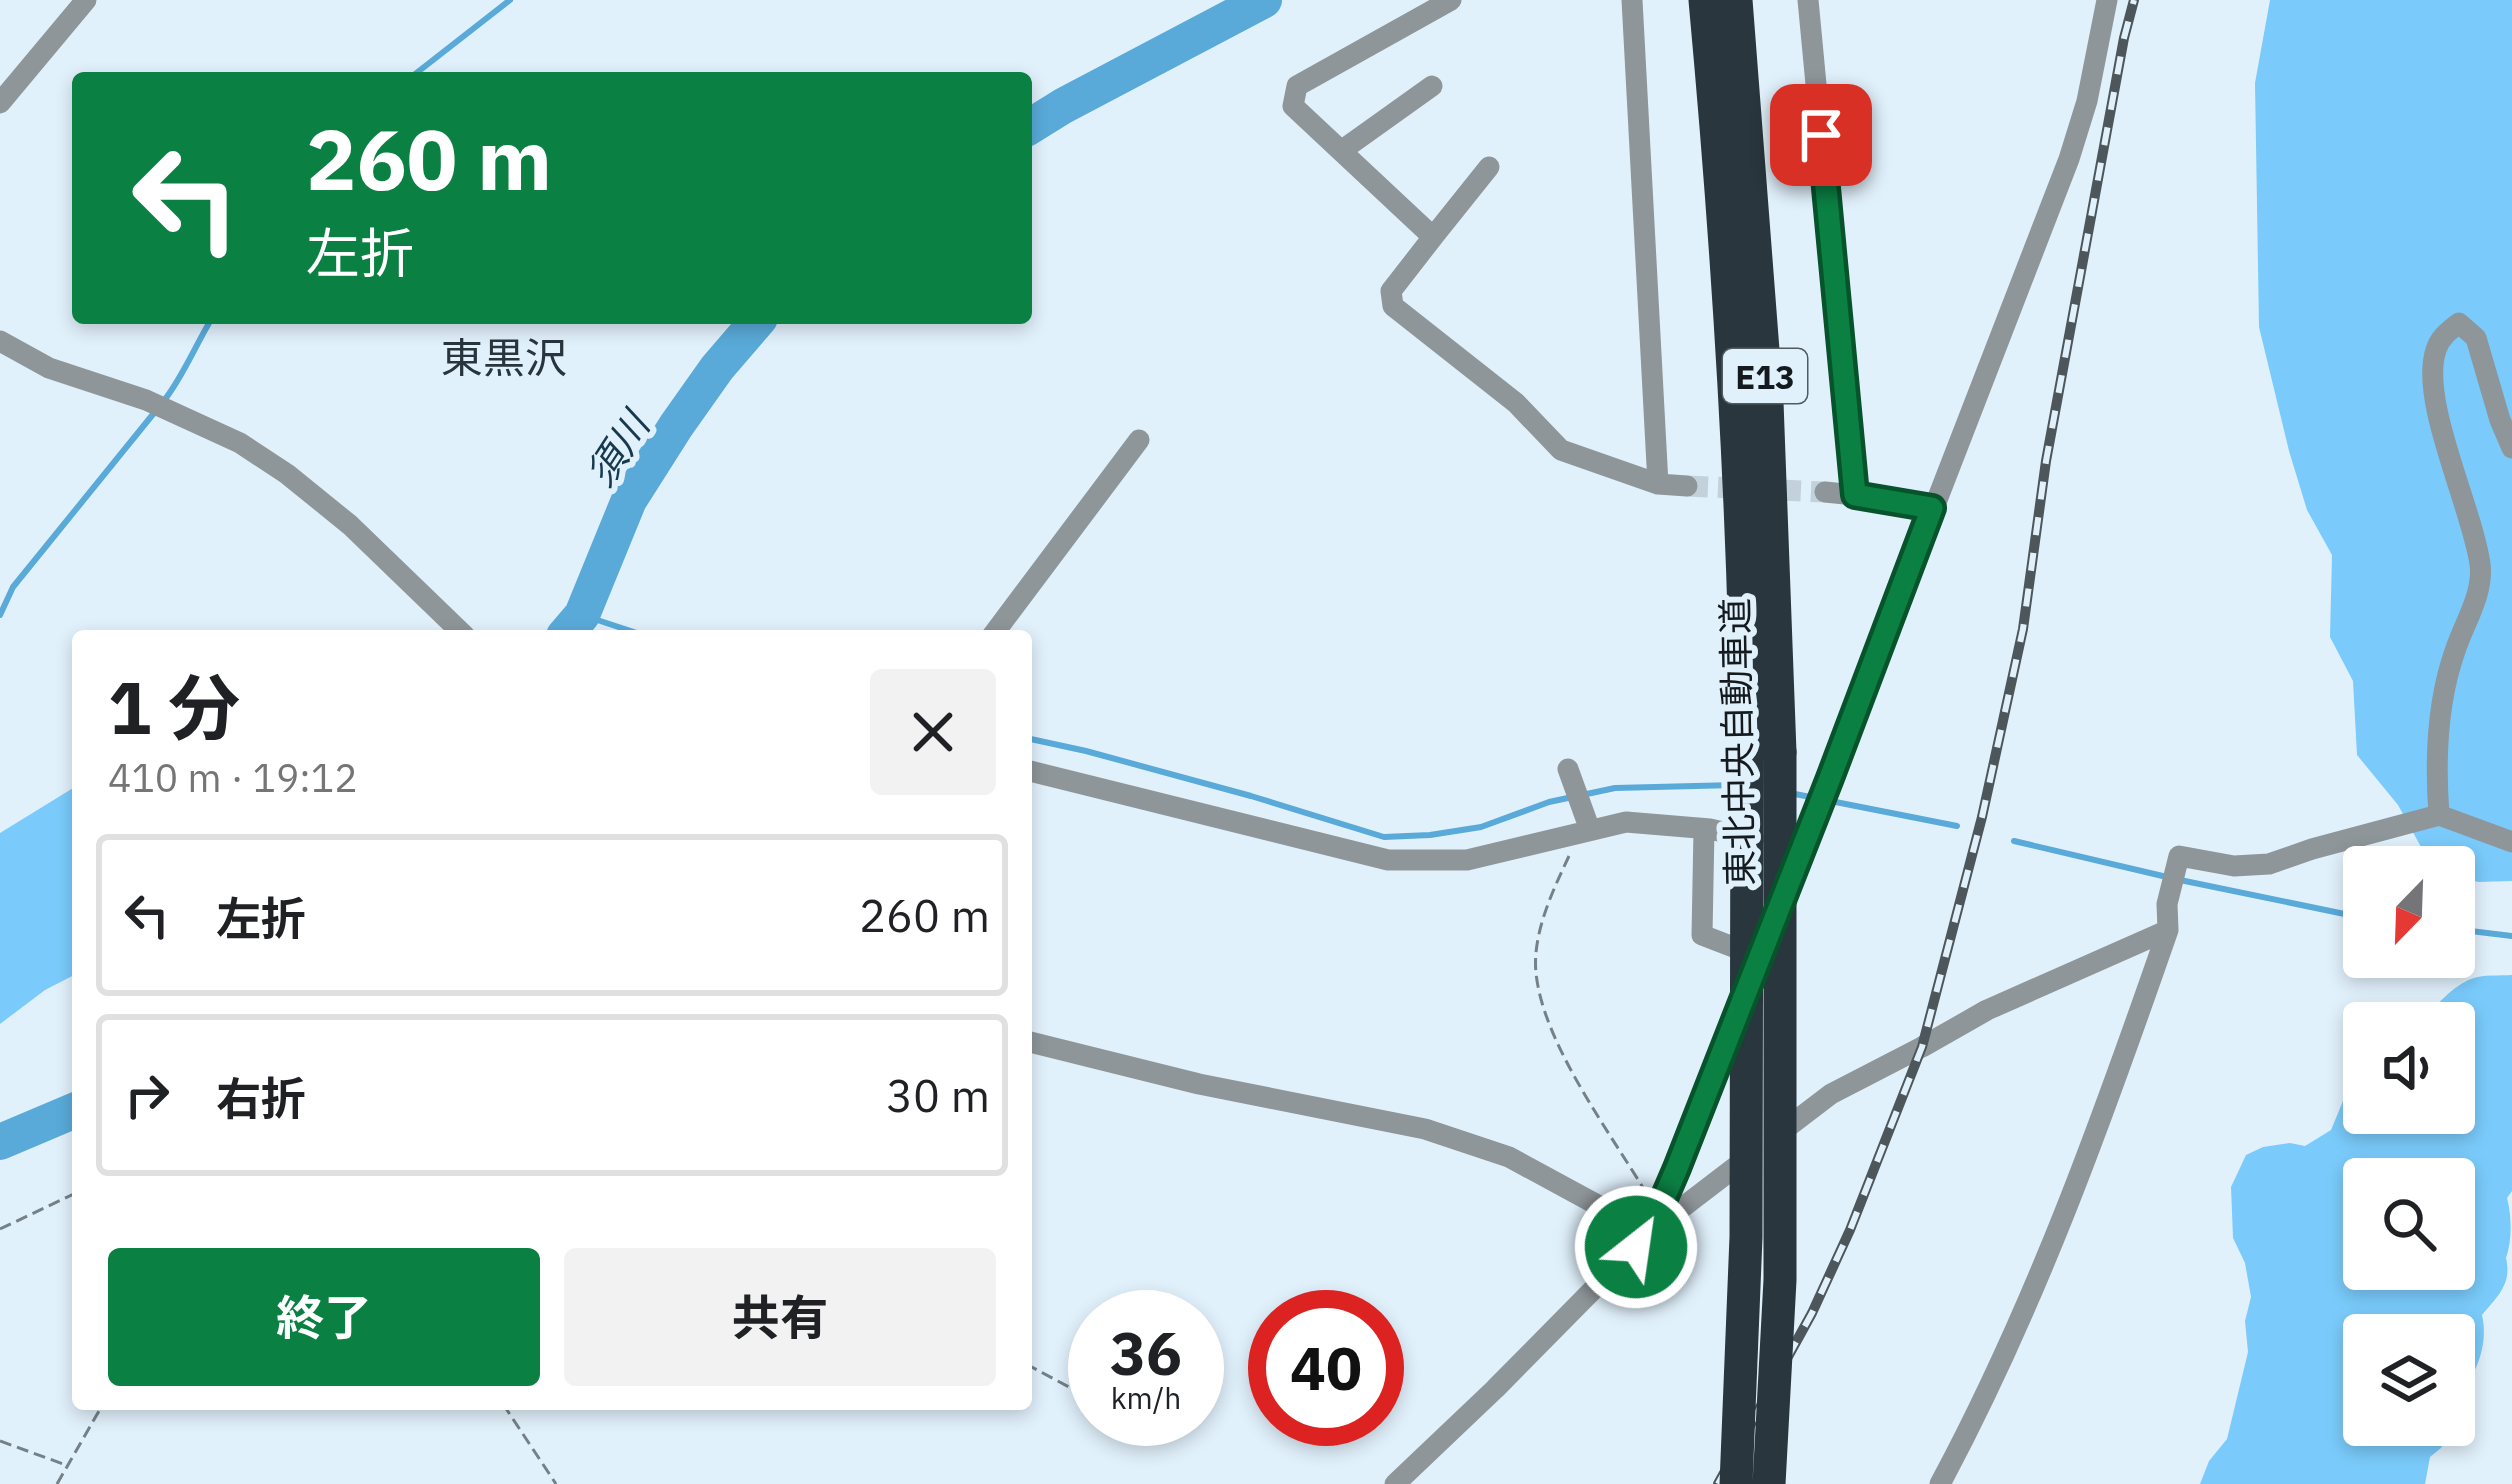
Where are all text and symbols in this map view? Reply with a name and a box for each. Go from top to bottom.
pin [1770,84,1872,186]
icon: arrive [1788,102,1854,168]
text: 260 m [306,104,552,213]
icon: left [108,120,264,276]
text: 左折 [306,218,414,288]
district label: 東黒沢 [441,330,567,385]
road number: E13 [1723,349,1807,403]
water label: 須川 [574,399,662,496]
street label: 東北中央自動車道 [1711,598,1763,886]
text: 1 分 [108,660,240,754]
button: close [870,669,996,795]
text: 410 m · 19:12 [108,752,358,803]
north arrow [2343,846,2475,978]
map controls [2343,846,2475,1446]
icon: left [114,882,180,948]
text: 260 m [859,886,990,944]
text: 左折 [216,889,306,947]
button: sound [2343,1002,2475,1134]
icon: right [114,1062,180,1128]
text: 30 m [886,1066,990,1124]
text: 右折 [216,1069,306,1127]
button: search [2343,1158,2475,1290]
position arrow [1573,1184,1699,1310]
button: 終了 [108,1248,540,1386]
button: 共有 [564,1248,996,1386]
speed limit sign: 40 [1248,1290,1404,1446]
text: 36 [1110,1313,1182,1392]
button: layers [2343,1314,2475,1446]
text: km/h [1111,1378,1181,1417]

